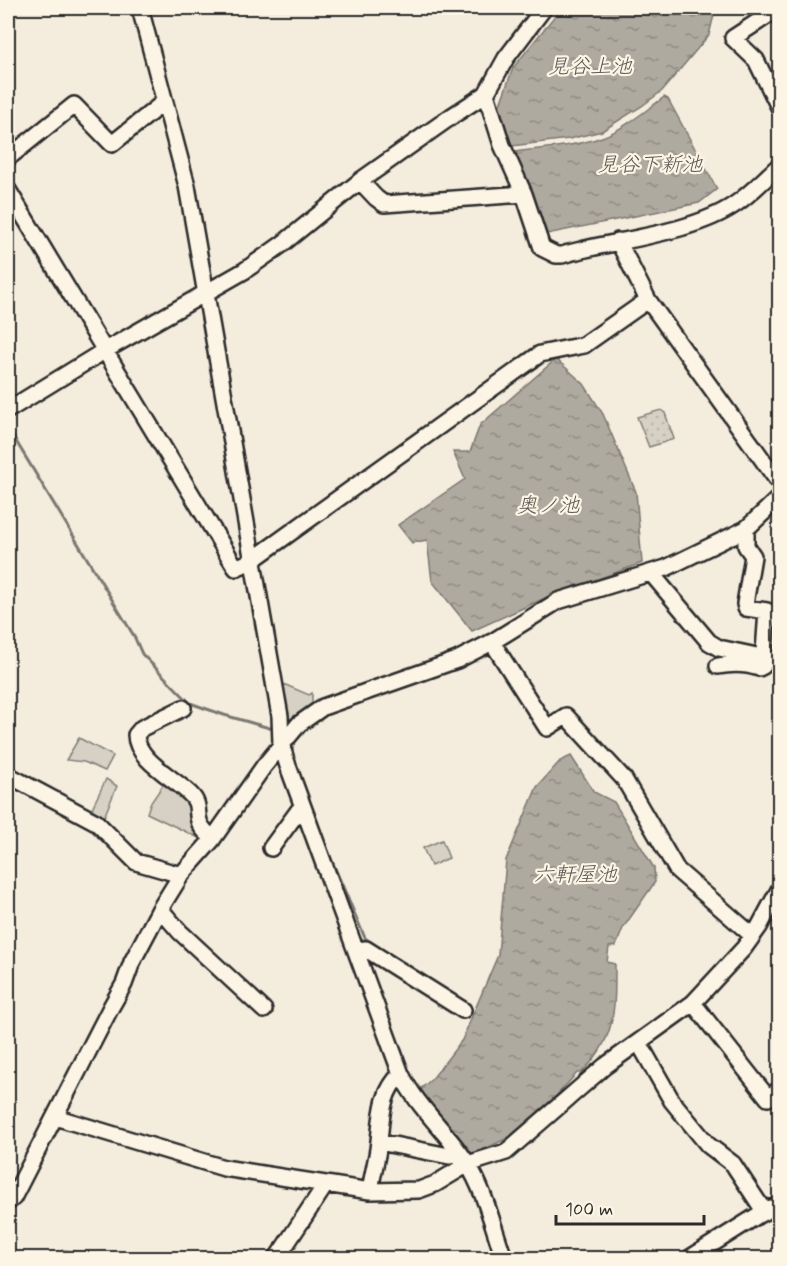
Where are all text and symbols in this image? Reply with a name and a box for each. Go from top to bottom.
water label: 見谷上池 [548,53,633,81]
water label: 見谷下新池 [598,151,703,179]
water label: 奥ノ池 [517,492,580,520]
water label: 六軒屋池 [533,861,618,889]
scale bar [556,1188,704,1226]
text: 100 m [565,1198,613,1222]

